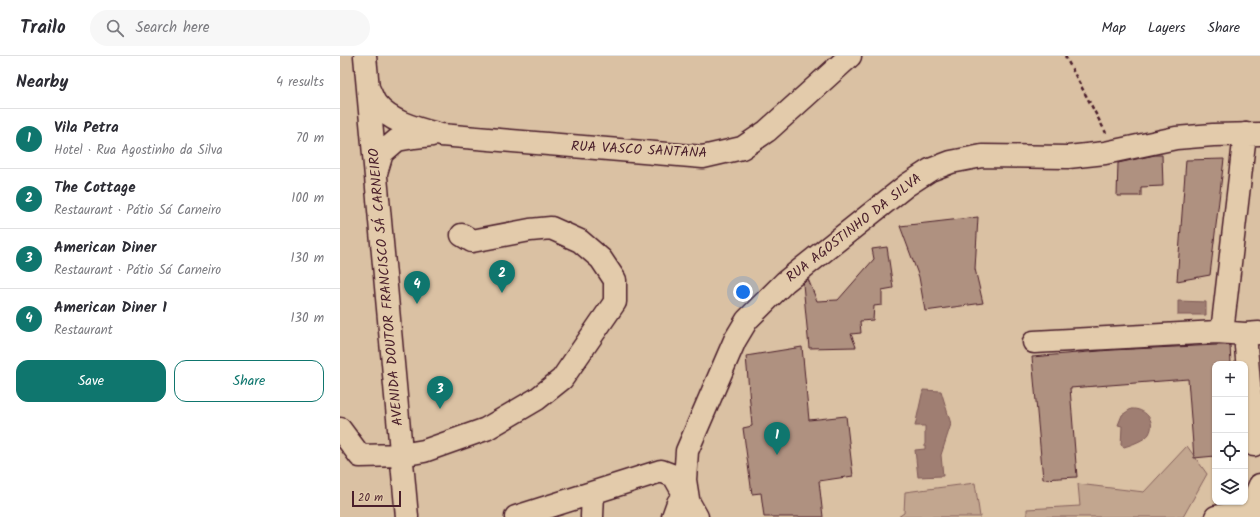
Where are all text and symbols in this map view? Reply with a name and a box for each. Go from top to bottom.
search box [90,10,370,46]
text: Trailo [20,13,66,43]
text: Search here [136,16,210,40]
icon: search [104,17,126,39]
text: Map [1102,17,1126,39]
text: Layers [1148,17,1186,39]
text: Share [1208,17,1240,39]
text: Nearby [16,69,68,96]
text: 4 results [276,72,324,93]
text: Vila Petra [54,116,119,140]
text: 1 [27,128,31,149]
text: 70 m [296,128,324,149]
street label: RUA VASCO SANTANA [570,135,708,165]
text: Hotel · Rua Agostinho da Silva [54,140,223,161]
street label: AVENIDA DOUTOR FRANCISCO SÁ CARNEIRO [363,147,409,427]
street label: RUA AGOSTINHO DA SILVA [781,168,927,288]
text: The Cottage [54,176,136,200]
text: 2 [25,188,33,209]
text: 100 m [291,188,324,209]
text: Restaurant · Pátio Sá Carneiro [54,200,221,221]
text: American Diner [54,236,156,260]
text: 3 [25,248,33,269]
text: 130 m [290,248,324,269]
text: Restaurant · Pátio Sá Carneiro [54,260,221,281]
pin: 2 [489,260,515,293]
pin: 4 [404,271,430,304]
your location [733,282,753,302]
text: American Diner 1 [54,296,167,320]
text: 4 [25,308,33,329]
text: 130 m [290,308,324,329]
text: Restaurant [54,320,113,341]
button: Save [16,360,166,402]
button: Share [174,360,324,402]
map controls [1212,361,1248,505]
button: + [1212,361,1248,397]
pin: 3 [427,376,453,409]
button: − [1212,397,1248,433]
pin: 1 [764,422,790,455]
button: locate [1212,433,1248,469]
button: layers [1212,469,1248,505]
scale bar [352,489,401,508]
text: 20 m [358,489,383,507]

